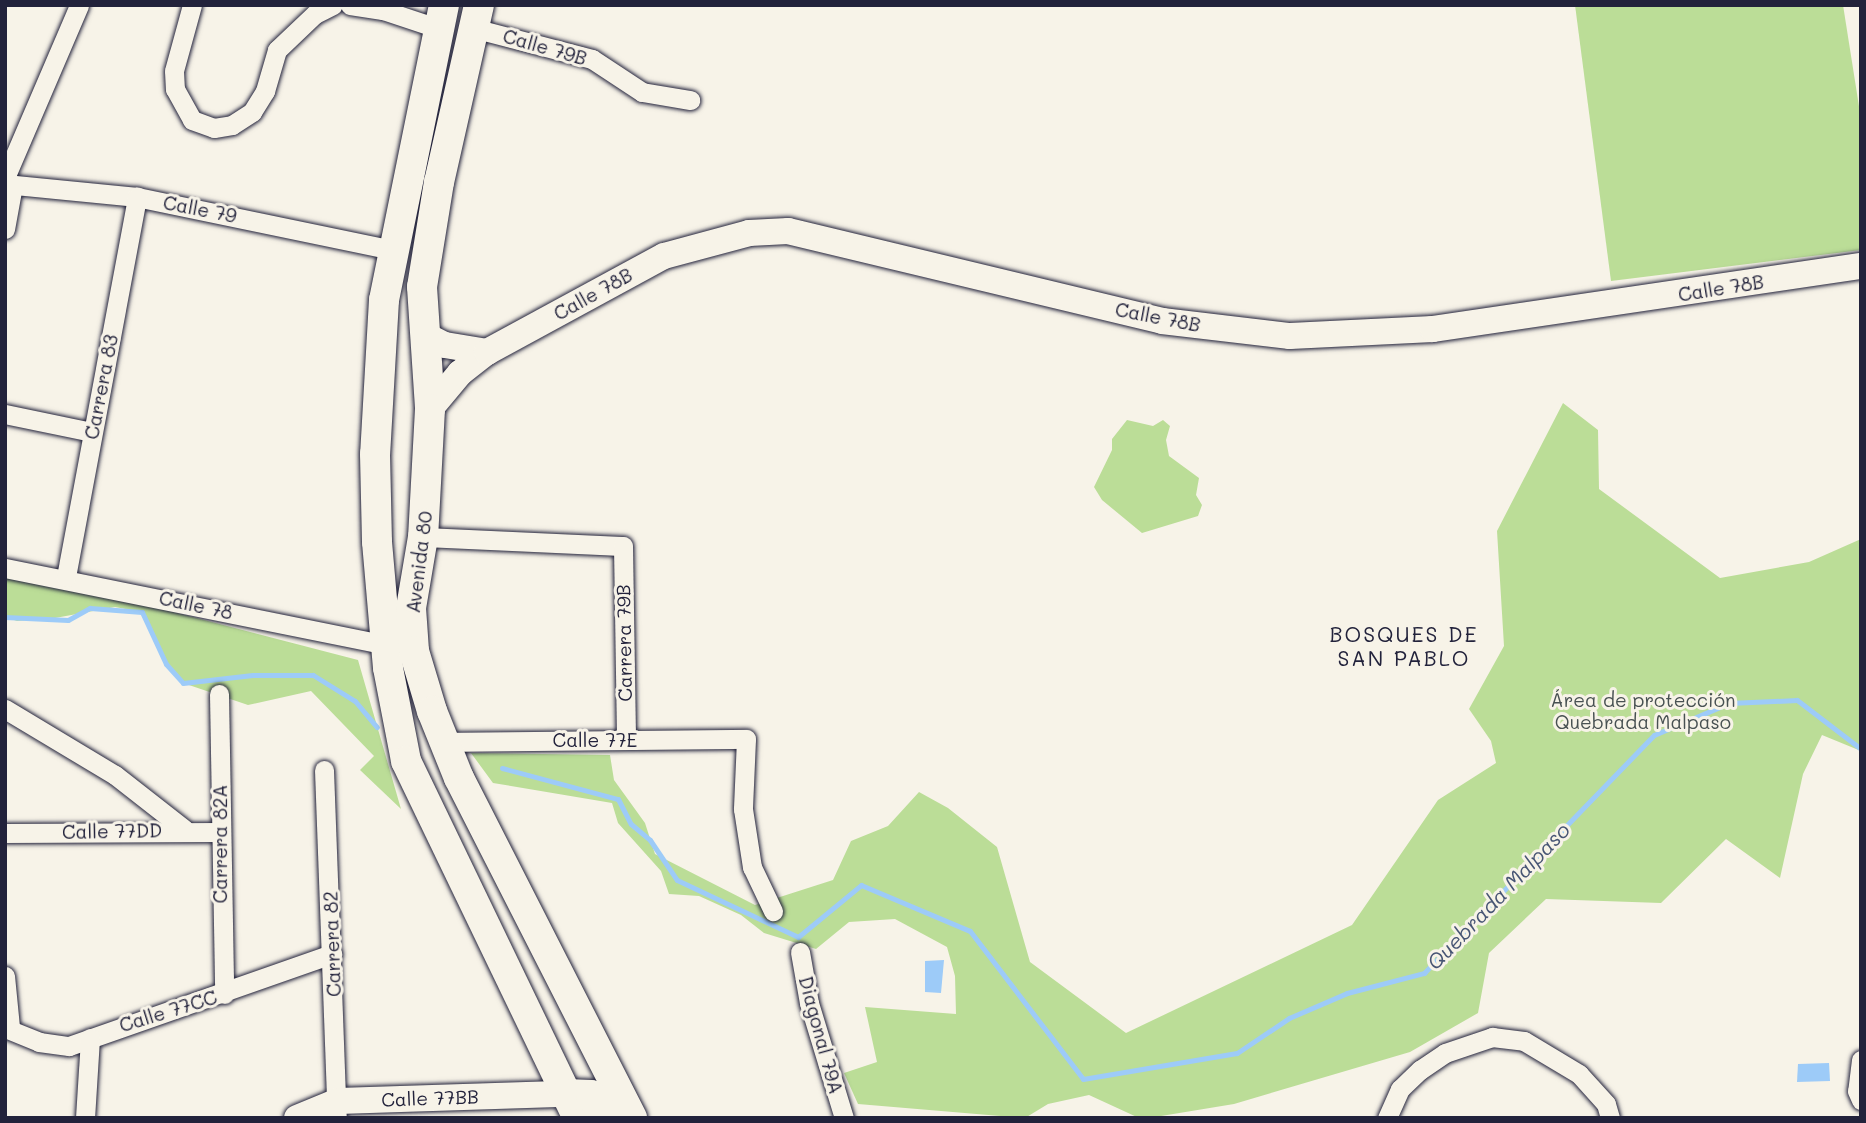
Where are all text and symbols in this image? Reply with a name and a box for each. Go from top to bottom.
street label: Calle 79B [500,24,590,70]
street label: Calle 79 [161,191,239,227]
street label: Calle 78B [550,263,636,325]
street label: Calle 78B [1676,270,1766,306]
street label: Calle 78B [1113,298,1203,336]
street label: Carrera 83 [80,333,122,441]
street label: Avenida 80 [401,510,437,614]
street label: Carrera 79B [612,584,636,702]
street label: Calle 78 [157,586,235,624]
district label: BOSQUES DE SAN PABLO [1331,621,1477,671]
park label: Área de protección Quebrada Malpaso [1551,689,1735,733]
street label: Calle 77E [553,729,637,751]
street label: Carrera 82A [209,785,231,903]
water label: Quebrada Malpaso [1421,817,1575,975]
street label: Calle 77DD [62,819,162,843]
street label: Carrera 82 [319,891,345,997]
street label: Diagonal 79A [794,974,848,1096]
street label: Calle 77CC [116,985,220,1037]
street label: Calle 77BB [381,1085,479,1111]

